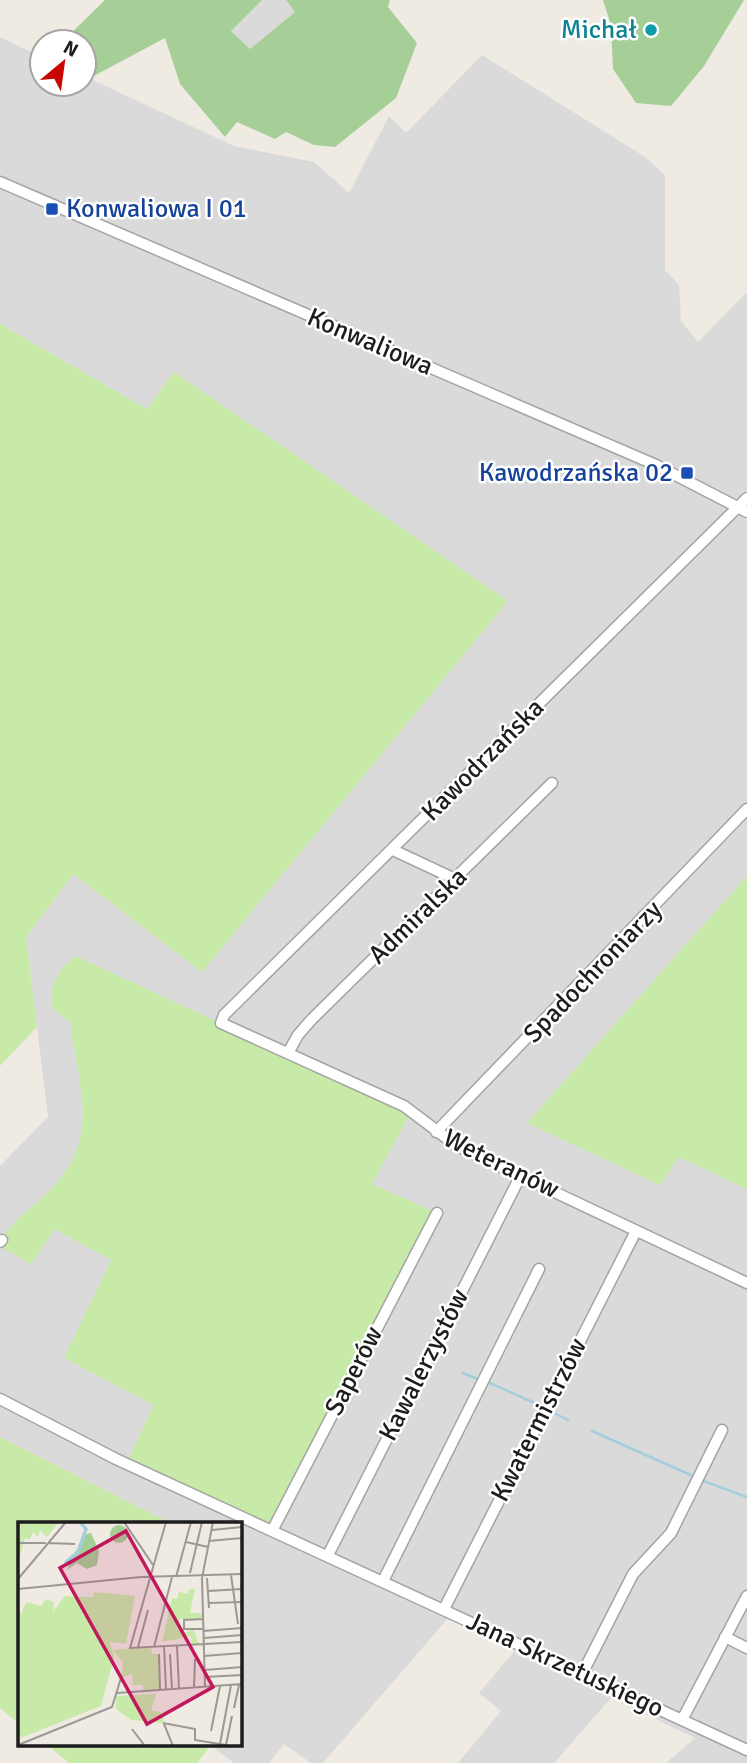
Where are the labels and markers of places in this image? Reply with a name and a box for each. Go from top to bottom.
place label: Michał [561,14,637,46]
marker: Michał [643,22,659,38]
place label: Konwaliowa I 01 [66,193,247,225]
marker: Konwaliowa I 01 [44,201,60,217]
place label: Kawodrzańska 02 [479,457,673,489]
marker: Kawodrzańska 02 [679,465,695,481]

